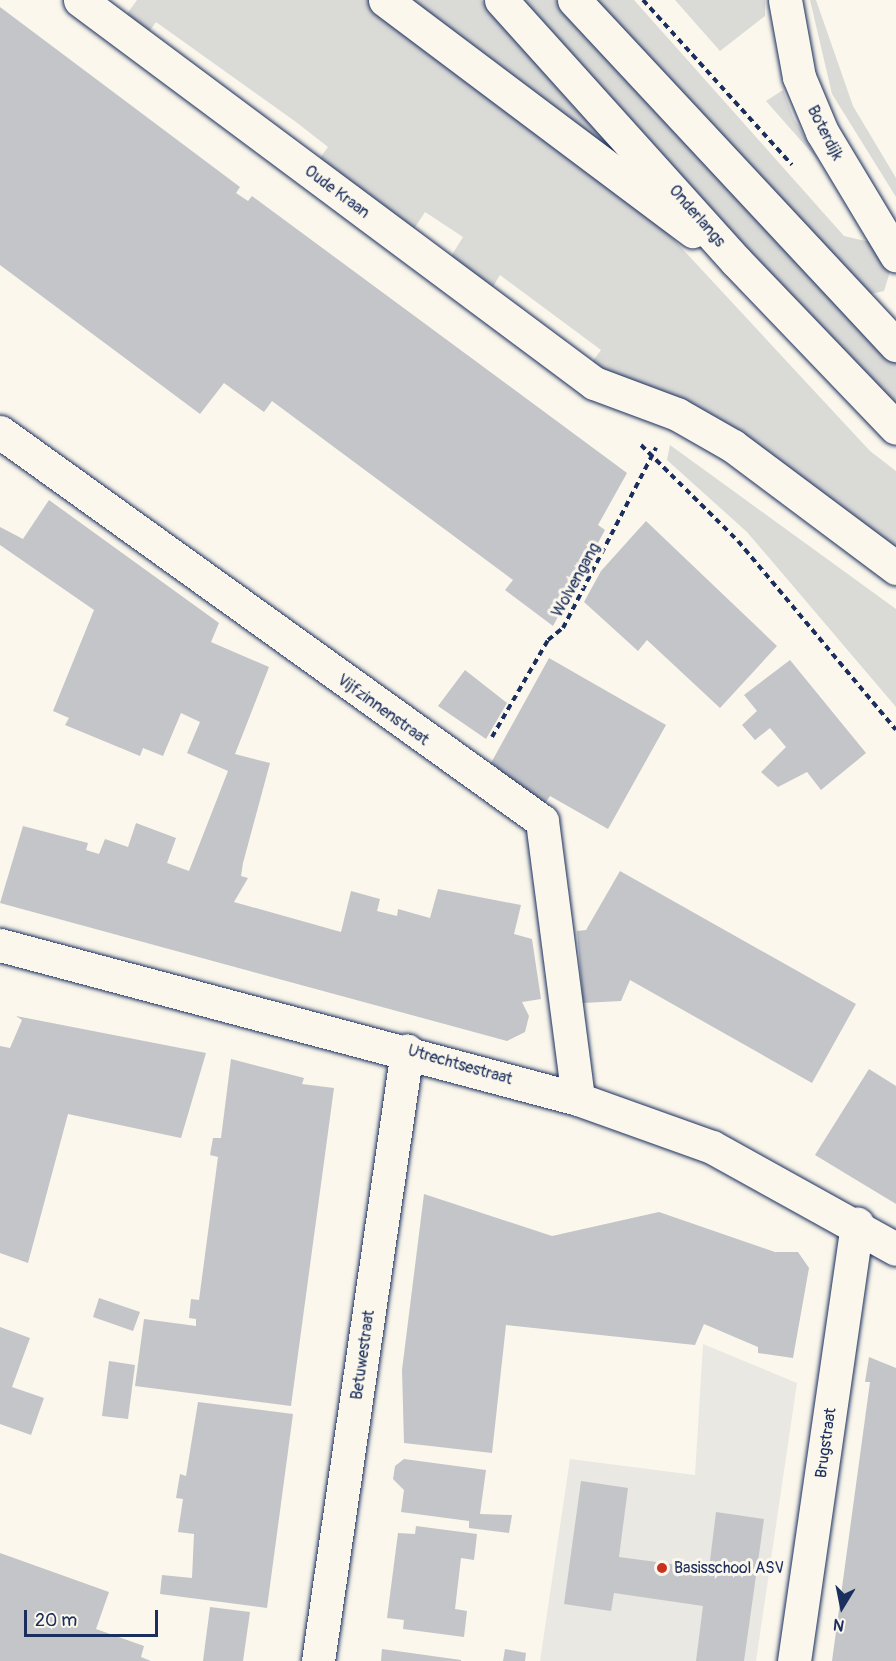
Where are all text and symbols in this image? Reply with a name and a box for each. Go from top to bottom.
street label: Boterdijk [803,102,847,164]
street label: Oude Kraan [301,161,373,223]
street label: Onderlangs [665,181,729,251]
street label: Wolvengang [548,539,604,621]
street label: Vijfzinnenstraat [333,670,433,750]
street label: Utrechtsestraat [406,1041,514,1089]
street label: Betuwestraat [347,1309,379,1401]
street label: Brugstraat [812,1406,840,1480]
place label: Basisschool ASV [674,1558,784,1578]
marker: Basisschool ASV [655,1561,669,1575]
north arrow [812,1577,872,1637]
scale bar [27,1598,160,1636]
text: 20 m [35,1609,77,1632]
text: N [832,1614,846,1636]

